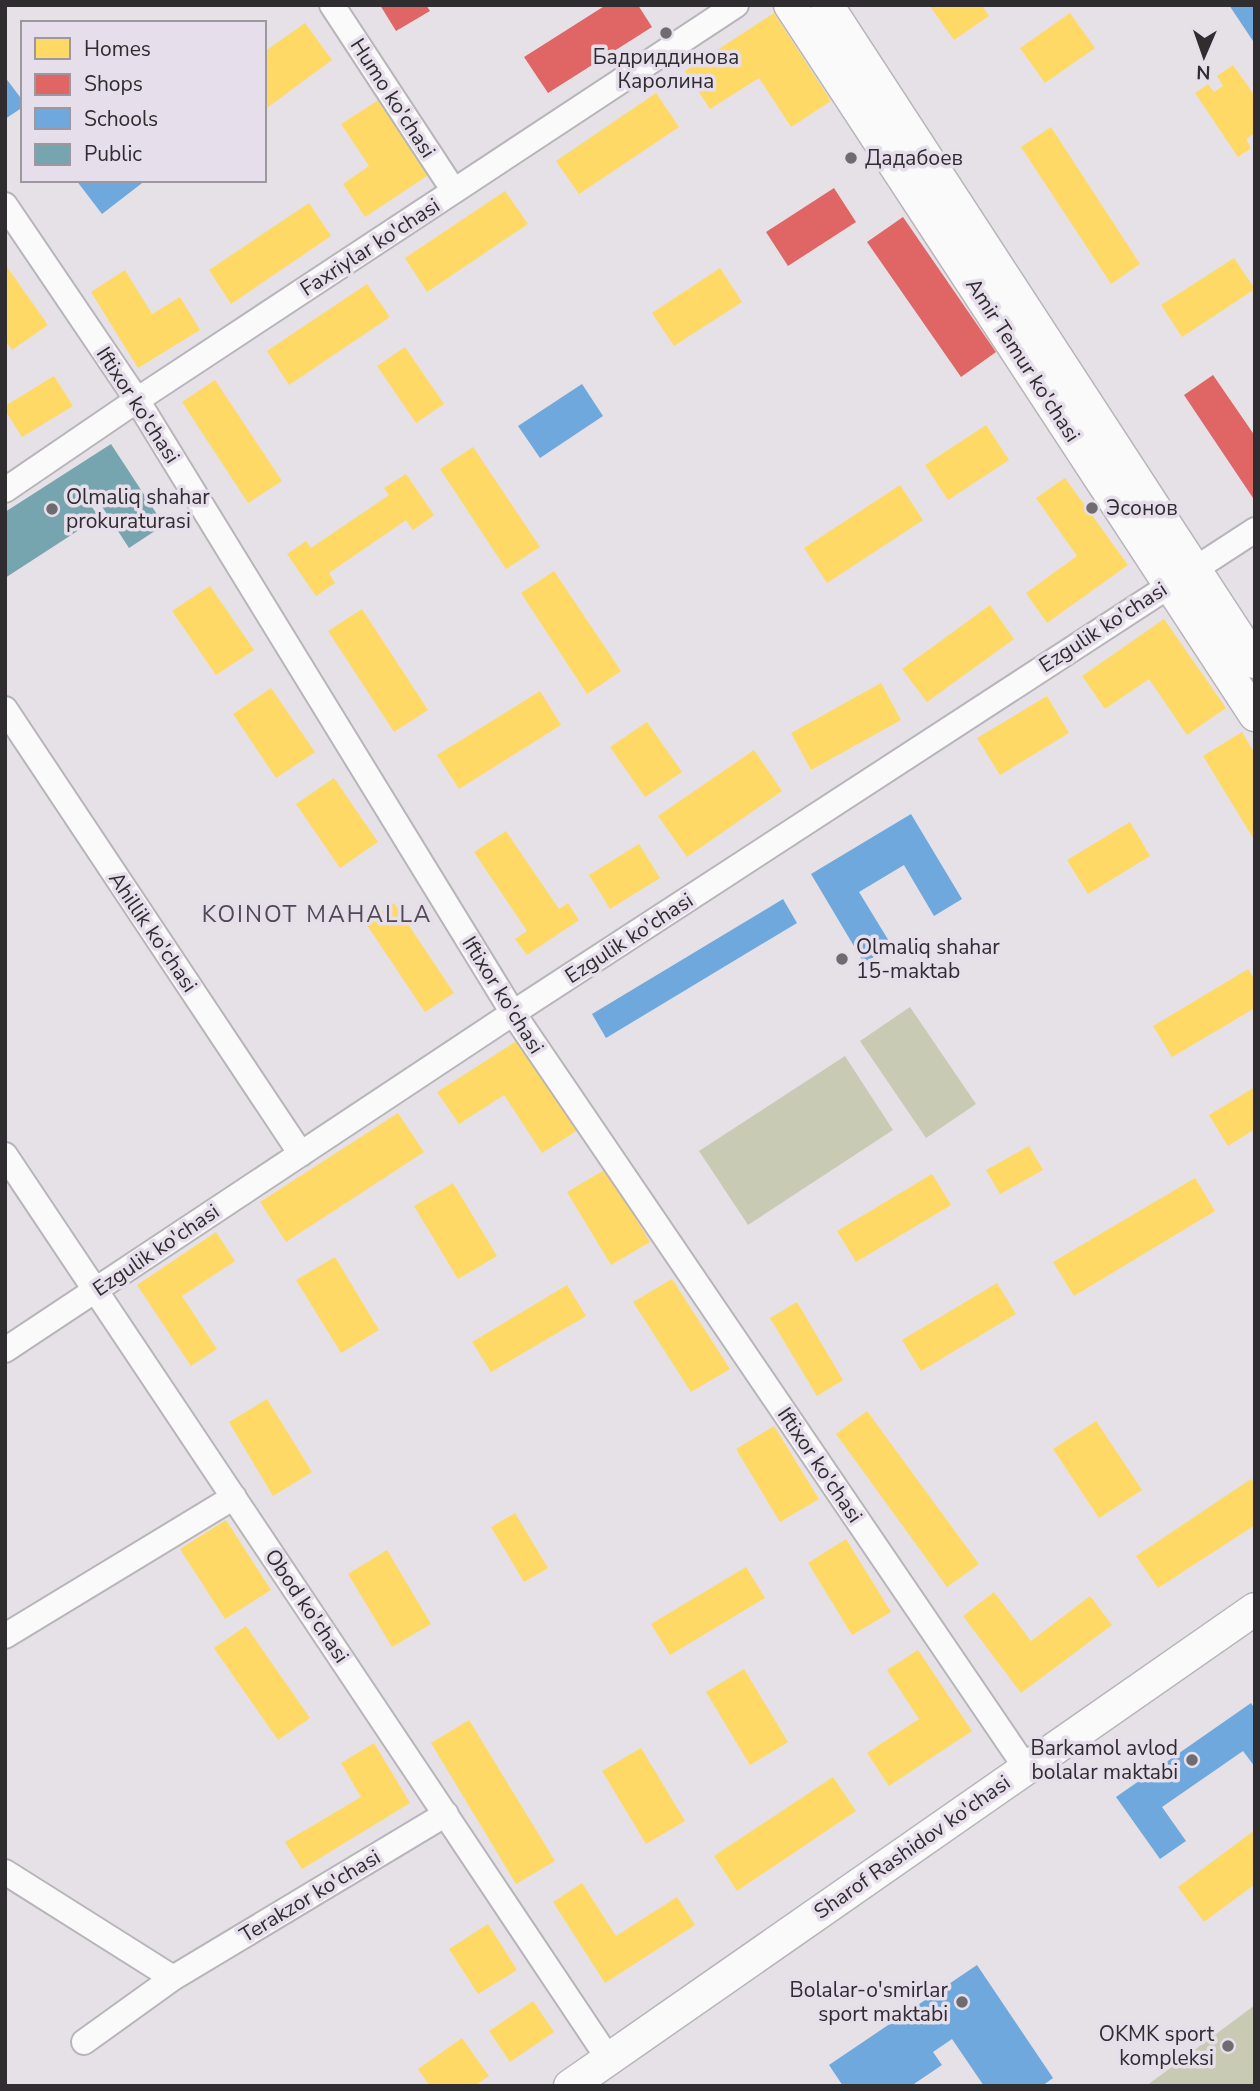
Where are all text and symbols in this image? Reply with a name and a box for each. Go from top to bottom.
legend [21,21,266,182]
north arrow [1169,21,1239,91]
marker: Бадриддинова Каролина [658,25,674,41]
street label: Humo ko'chasi [344,33,442,163]
text: Homes [84,35,151,63]
place label: Бадриддинова Каролина [593,43,739,95]
text: N [1196,59,1211,85]
text: Shops [84,70,143,98]
text: Schools [84,105,158,133]
text: Public [84,140,142,168]
place label: Дадабоев [865,144,963,172]
marker: Дадабоев [843,150,859,166]
street label: Faxriylar ko'chasi [295,191,445,303]
street label: Amir Temur ko'chasi [959,273,1087,447]
street label: Iftixor ko'chasi [90,341,186,469]
place label: Olmaliq shahar prokuraturasi [66,483,210,535]
place label: Эсонов [1106,494,1178,522]
marker: Эсонов [1084,500,1100,516]
marker: Olmaliq shahar prokuraturasi [44,501,60,517]
street label: Ezgulik ko'chasi [1034,575,1172,679]
street label: Ahillik ko'chasi [102,866,204,998]
street label: Ezgulik ko'chasi [560,886,698,990]
district label: KOINOT MAHALLA [202,899,432,930]
street label: Iftixor ko'chasi [456,931,550,1059]
place label: Olmaliq shahar 15-maktab [856,933,1000,985]
marker: Olmaliq shahar 15-maktab [834,951,850,967]
street label: Ezgulik ko'chasi [87,1197,225,1303]
street label: Iftixor ko'chasi [771,1402,869,1528]
street label: Obod ko'chasi [258,1543,356,1669]
place label: Barkamol avlod bolalar maktabi [1030,1734,1178,1786]
marker: Barkamol avlod bolalar maktabi [1184,1752,1200,1768]
street label: Sharof Rashidov ko'chasi [808,1769,1016,1925]
street label: Terakzor ko'chasi [234,1843,386,1949]
place label: Bolalar-o'smirlar sport maktabi [790,1976,948,2028]
marker: Bolalar-o'smirlar sport maktabi [954,1994,970,2010]
place label: OKMK sport kompleksi [1099,2020,1215,2072]
marker: OKMK sport kompleksi [1220,2038,1236,2054]

